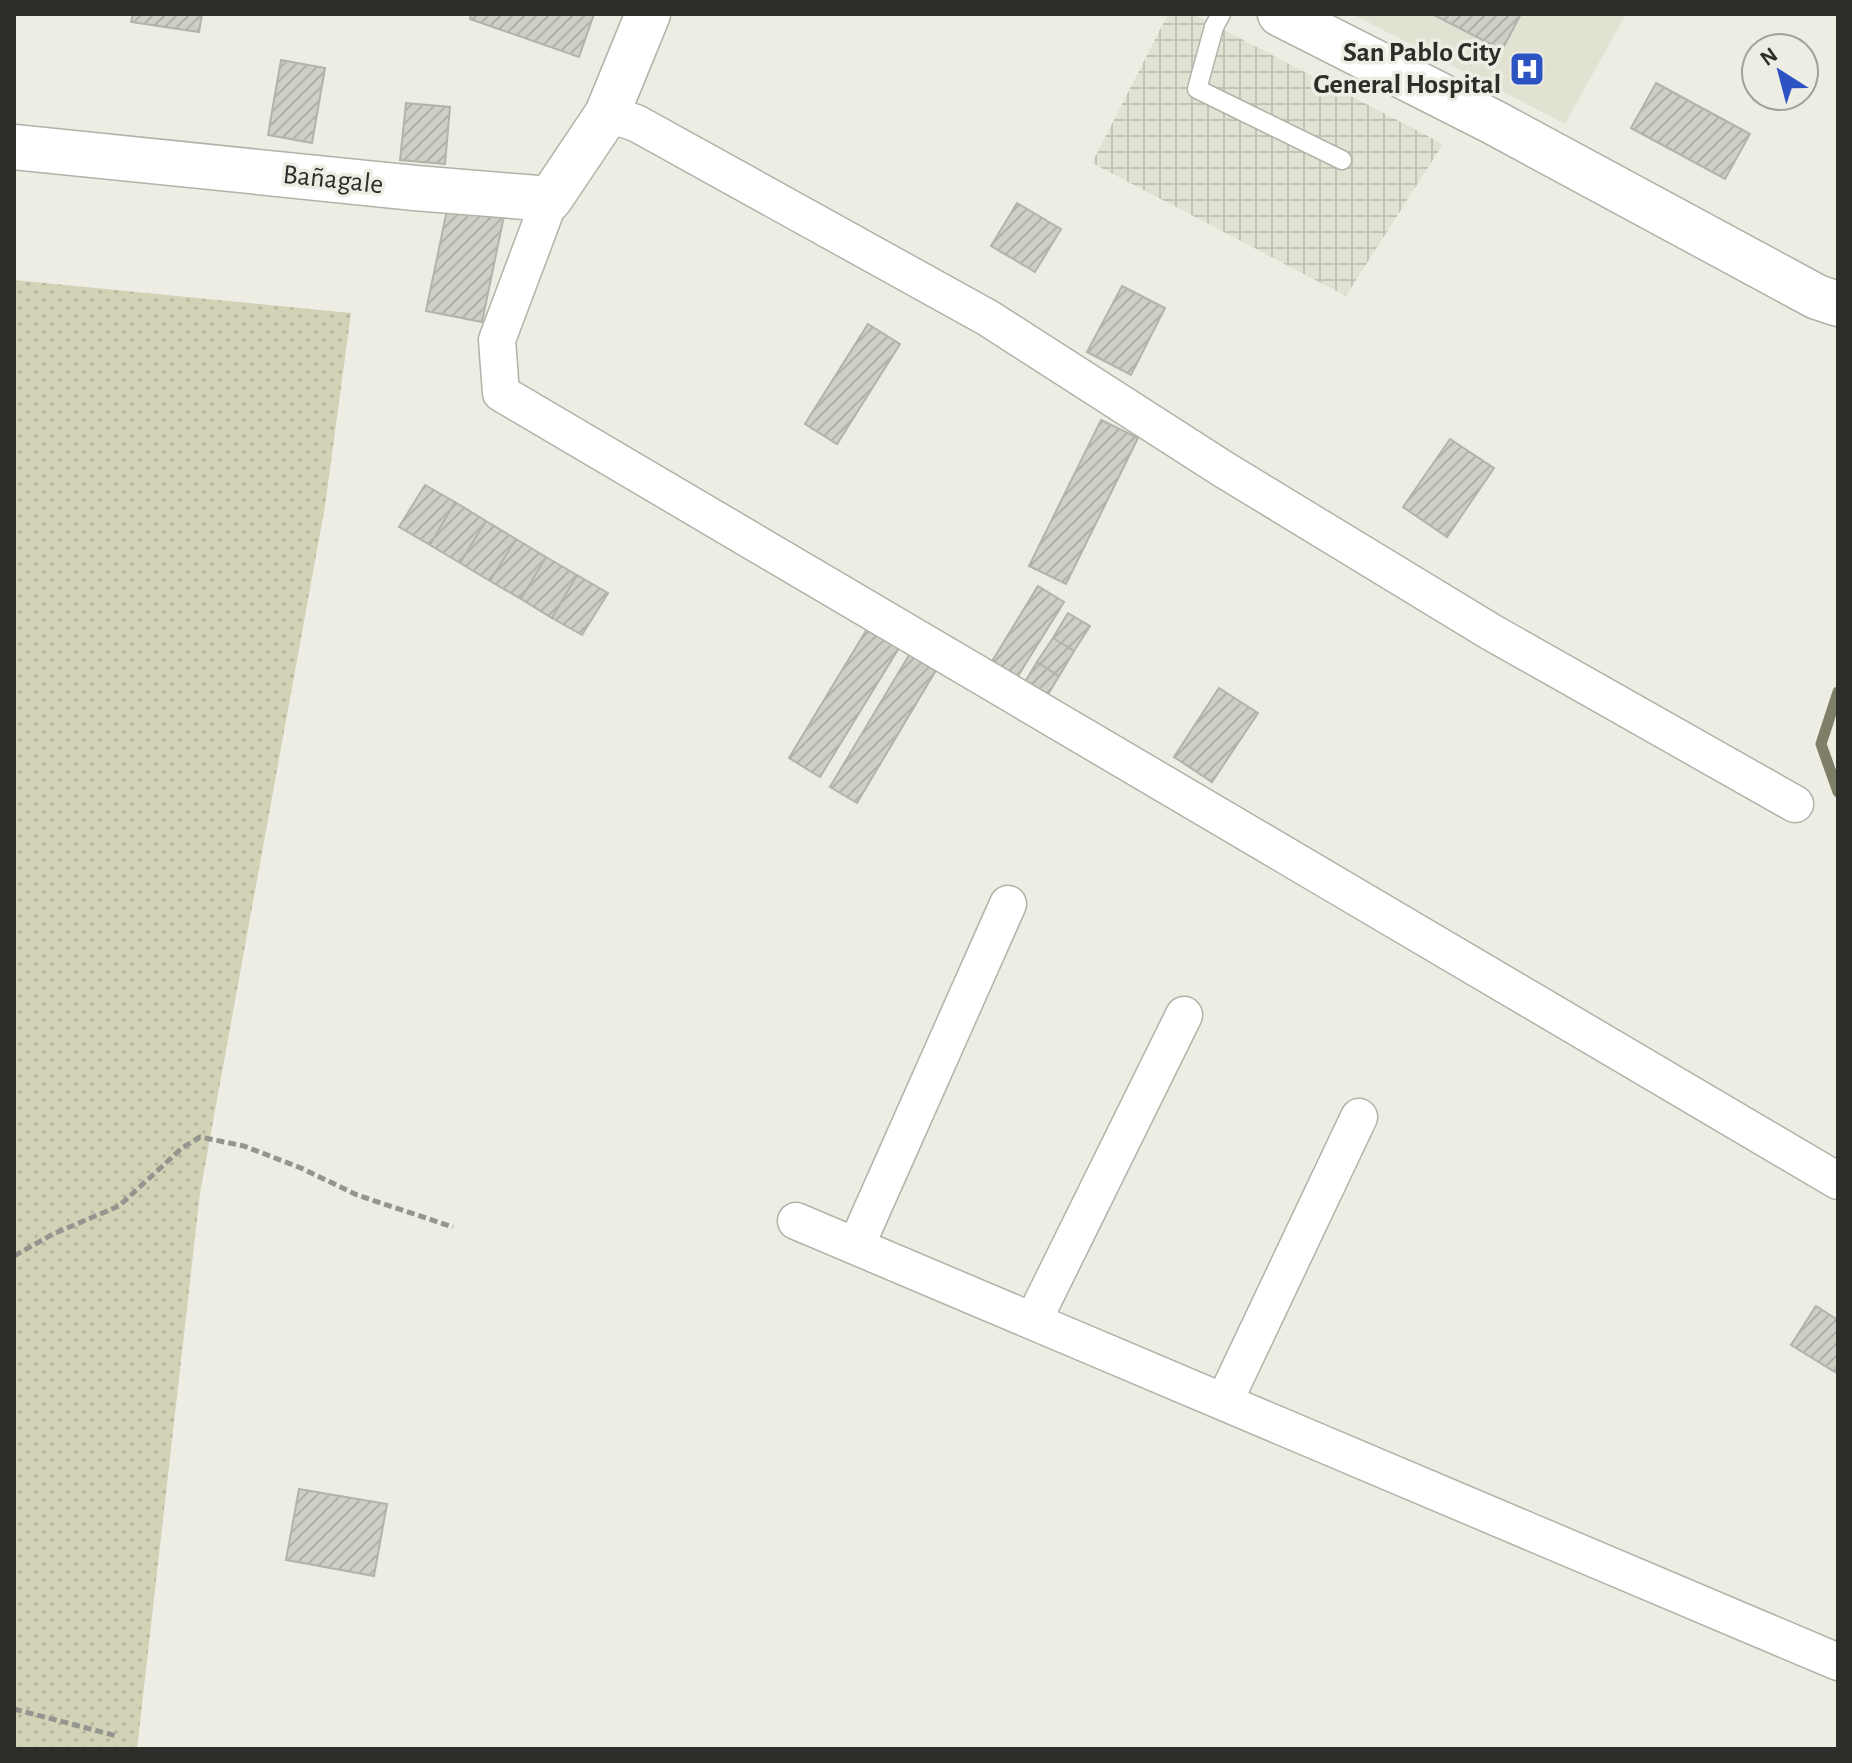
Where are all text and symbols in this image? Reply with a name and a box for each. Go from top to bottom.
north arrow [1740,32,1820,112]
place label: San Pablo City General Hospital [1313,39,1501,99]
text: N [1756,43,1781,70]
hospital icon: San Pablo City General Hospital [1508,50,1546,88]
street label: Bañagale [281,161,385,199]

